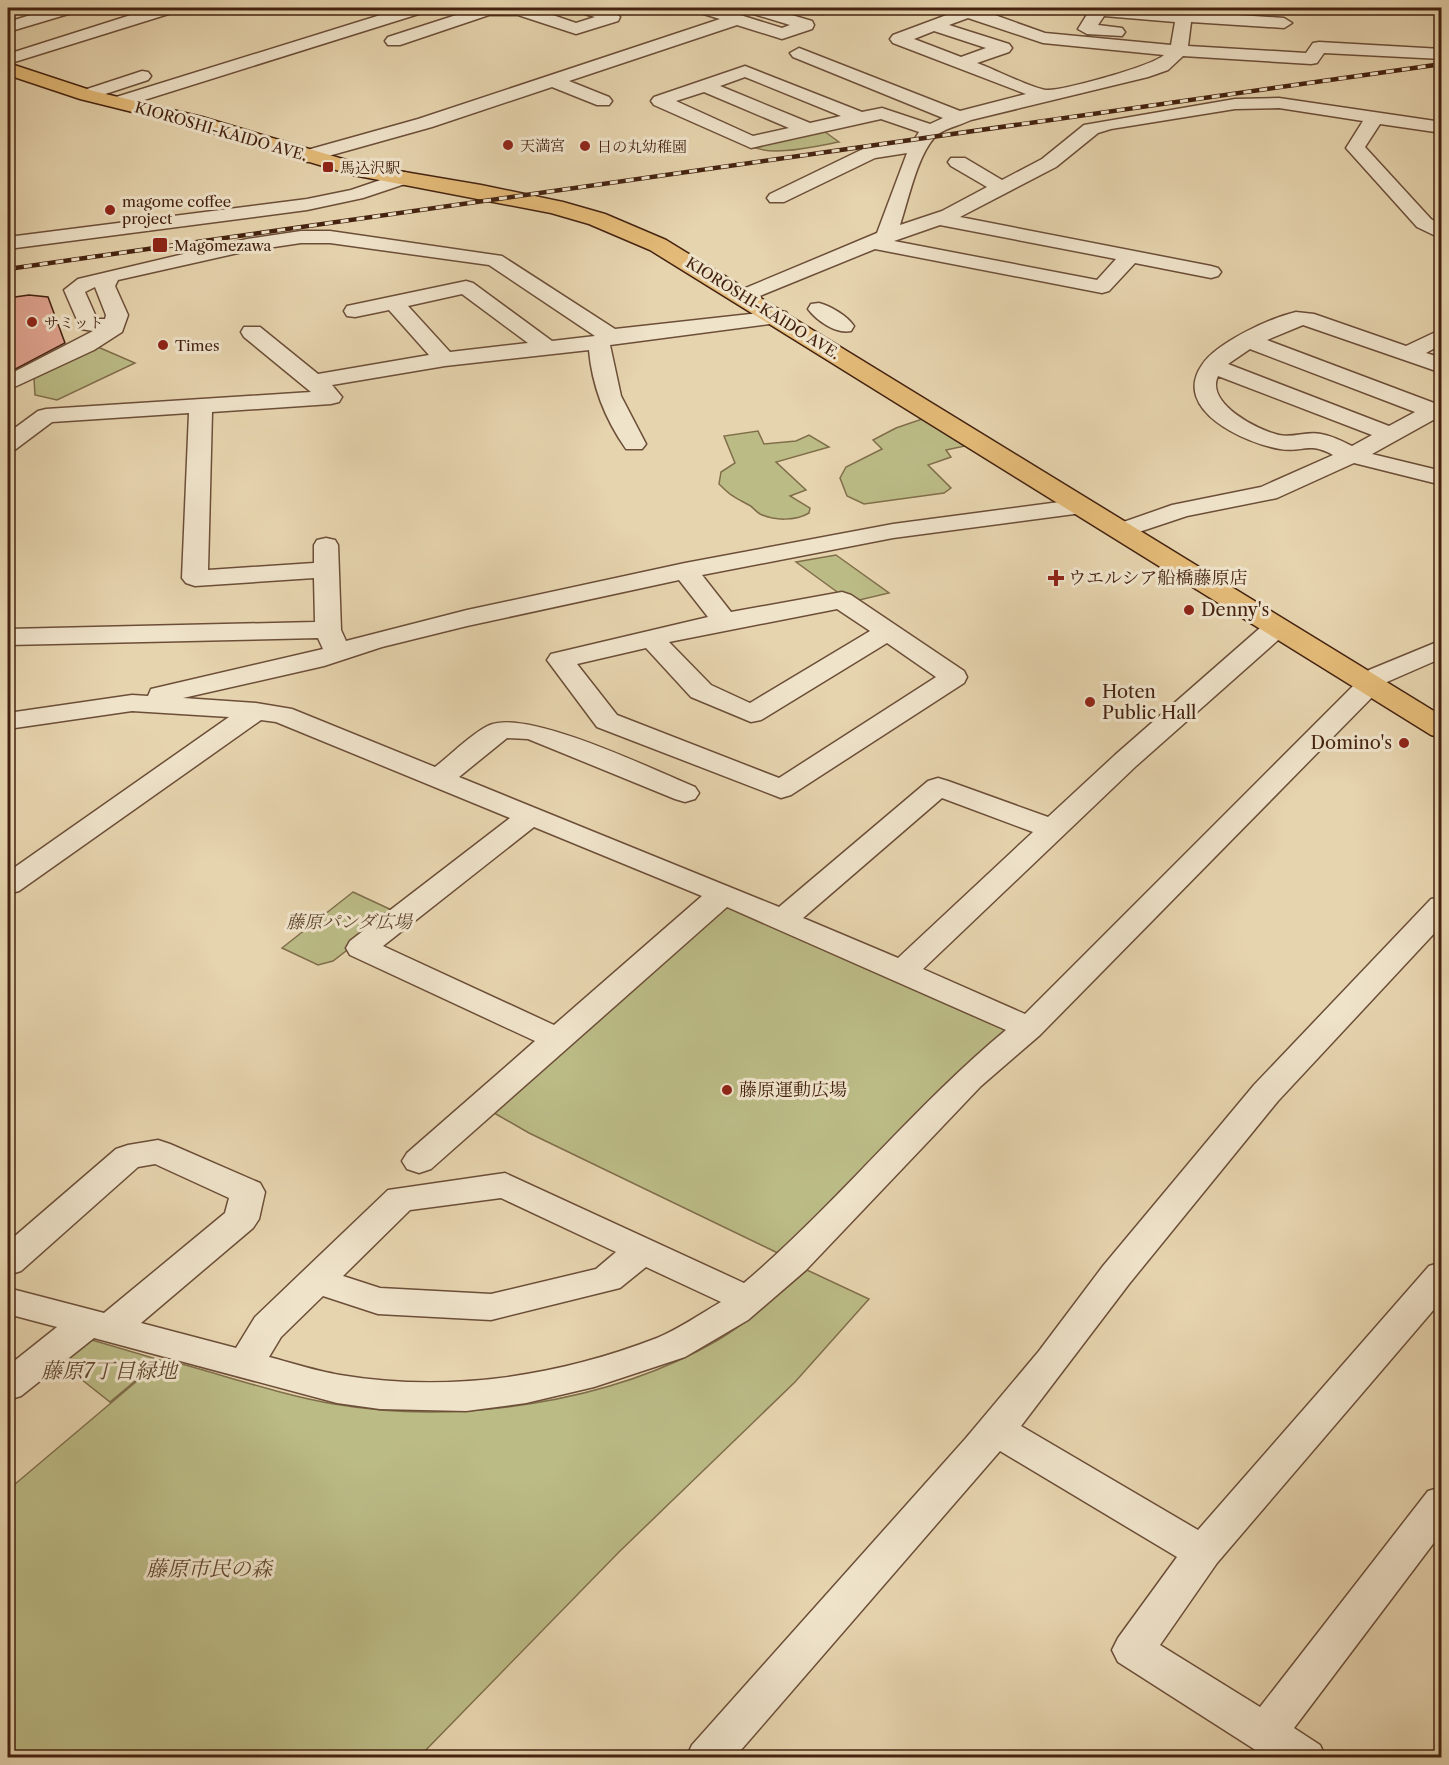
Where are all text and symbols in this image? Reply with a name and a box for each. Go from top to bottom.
street label: KIOROSHI-KAIDO AVE. [133,97,309,165]
place label: 天満宮 [520,136,565,155]
place label: 日の丸幼稚園 [597,137,687,156]
marker: 天満宮 [501,138,515,152]
marker: 日の丸幼稚園 [578,139,592,153]
place label: 馬込沢駅 [340,158,400,177]
marker: 馬込沢駅 [321,160,335,174]
place label: magome coffee project [122,192,231,228]
marker: magome coffee project [103,203,117,217]
marker: Magomezawa [151,236,169,254]
place label: Magomezawa [174,236,272,255]
street label: KIOROSHI-KAIDO AVE. [682,253,844,363]
place label: サミット [44,313,104,332]
marker: サミット [25,315,39,329]
place label: Times [175,336,219,355]
marker: Times [156,338,170,352]
place label: ウエルシア船橋藤原店 [1068,567,1248,589]
marker: ウエルシア船橋藤原店 [1049,571,1063,585]
place label: Denny's [1201,599,1269,621]
marker: Denny's [1182,603,1196,617]
place label: Hoten Public Hall [1102,681,1196,724]
marker: Hoten Public Hall [1083,695,1097,709]
place label: Domino's [1311,732,1392,754]
marker: Domino's [1397,736,1411,750]
park label: 藤原パンダ広場 [286,911,414,933]
place label: 藤原運動広場 [739,1079,847,1101]
marker: 藤原運動広場 [720,1083,734,1097]
park label: 藤原7丁目緑地 [41,1358,179,1383]
park label: 藤原市民の森 [146,1556,274,1581]

